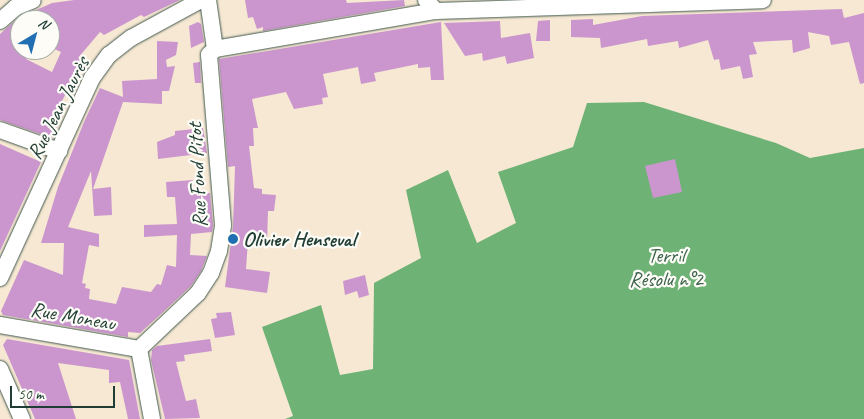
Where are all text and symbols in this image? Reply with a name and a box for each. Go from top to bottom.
north arrow [10,10,60,60]
text: N [35,14,52,33]
street label: Rue Jean Jaurès [22,53,94,163]
street label: Rue Fond Pitot [182,122,212,228]
place label: Olivier Henseval [243,226,355,252]
marker: Olivier Henseval [227,233,239,245]
park label: Terril Résolu n°2 [629,242,703,292]
street label: Rue Moneau [29,296,117,336]
scale bar [12,376,118,408]
text: 50 m [18,385,44,404]

